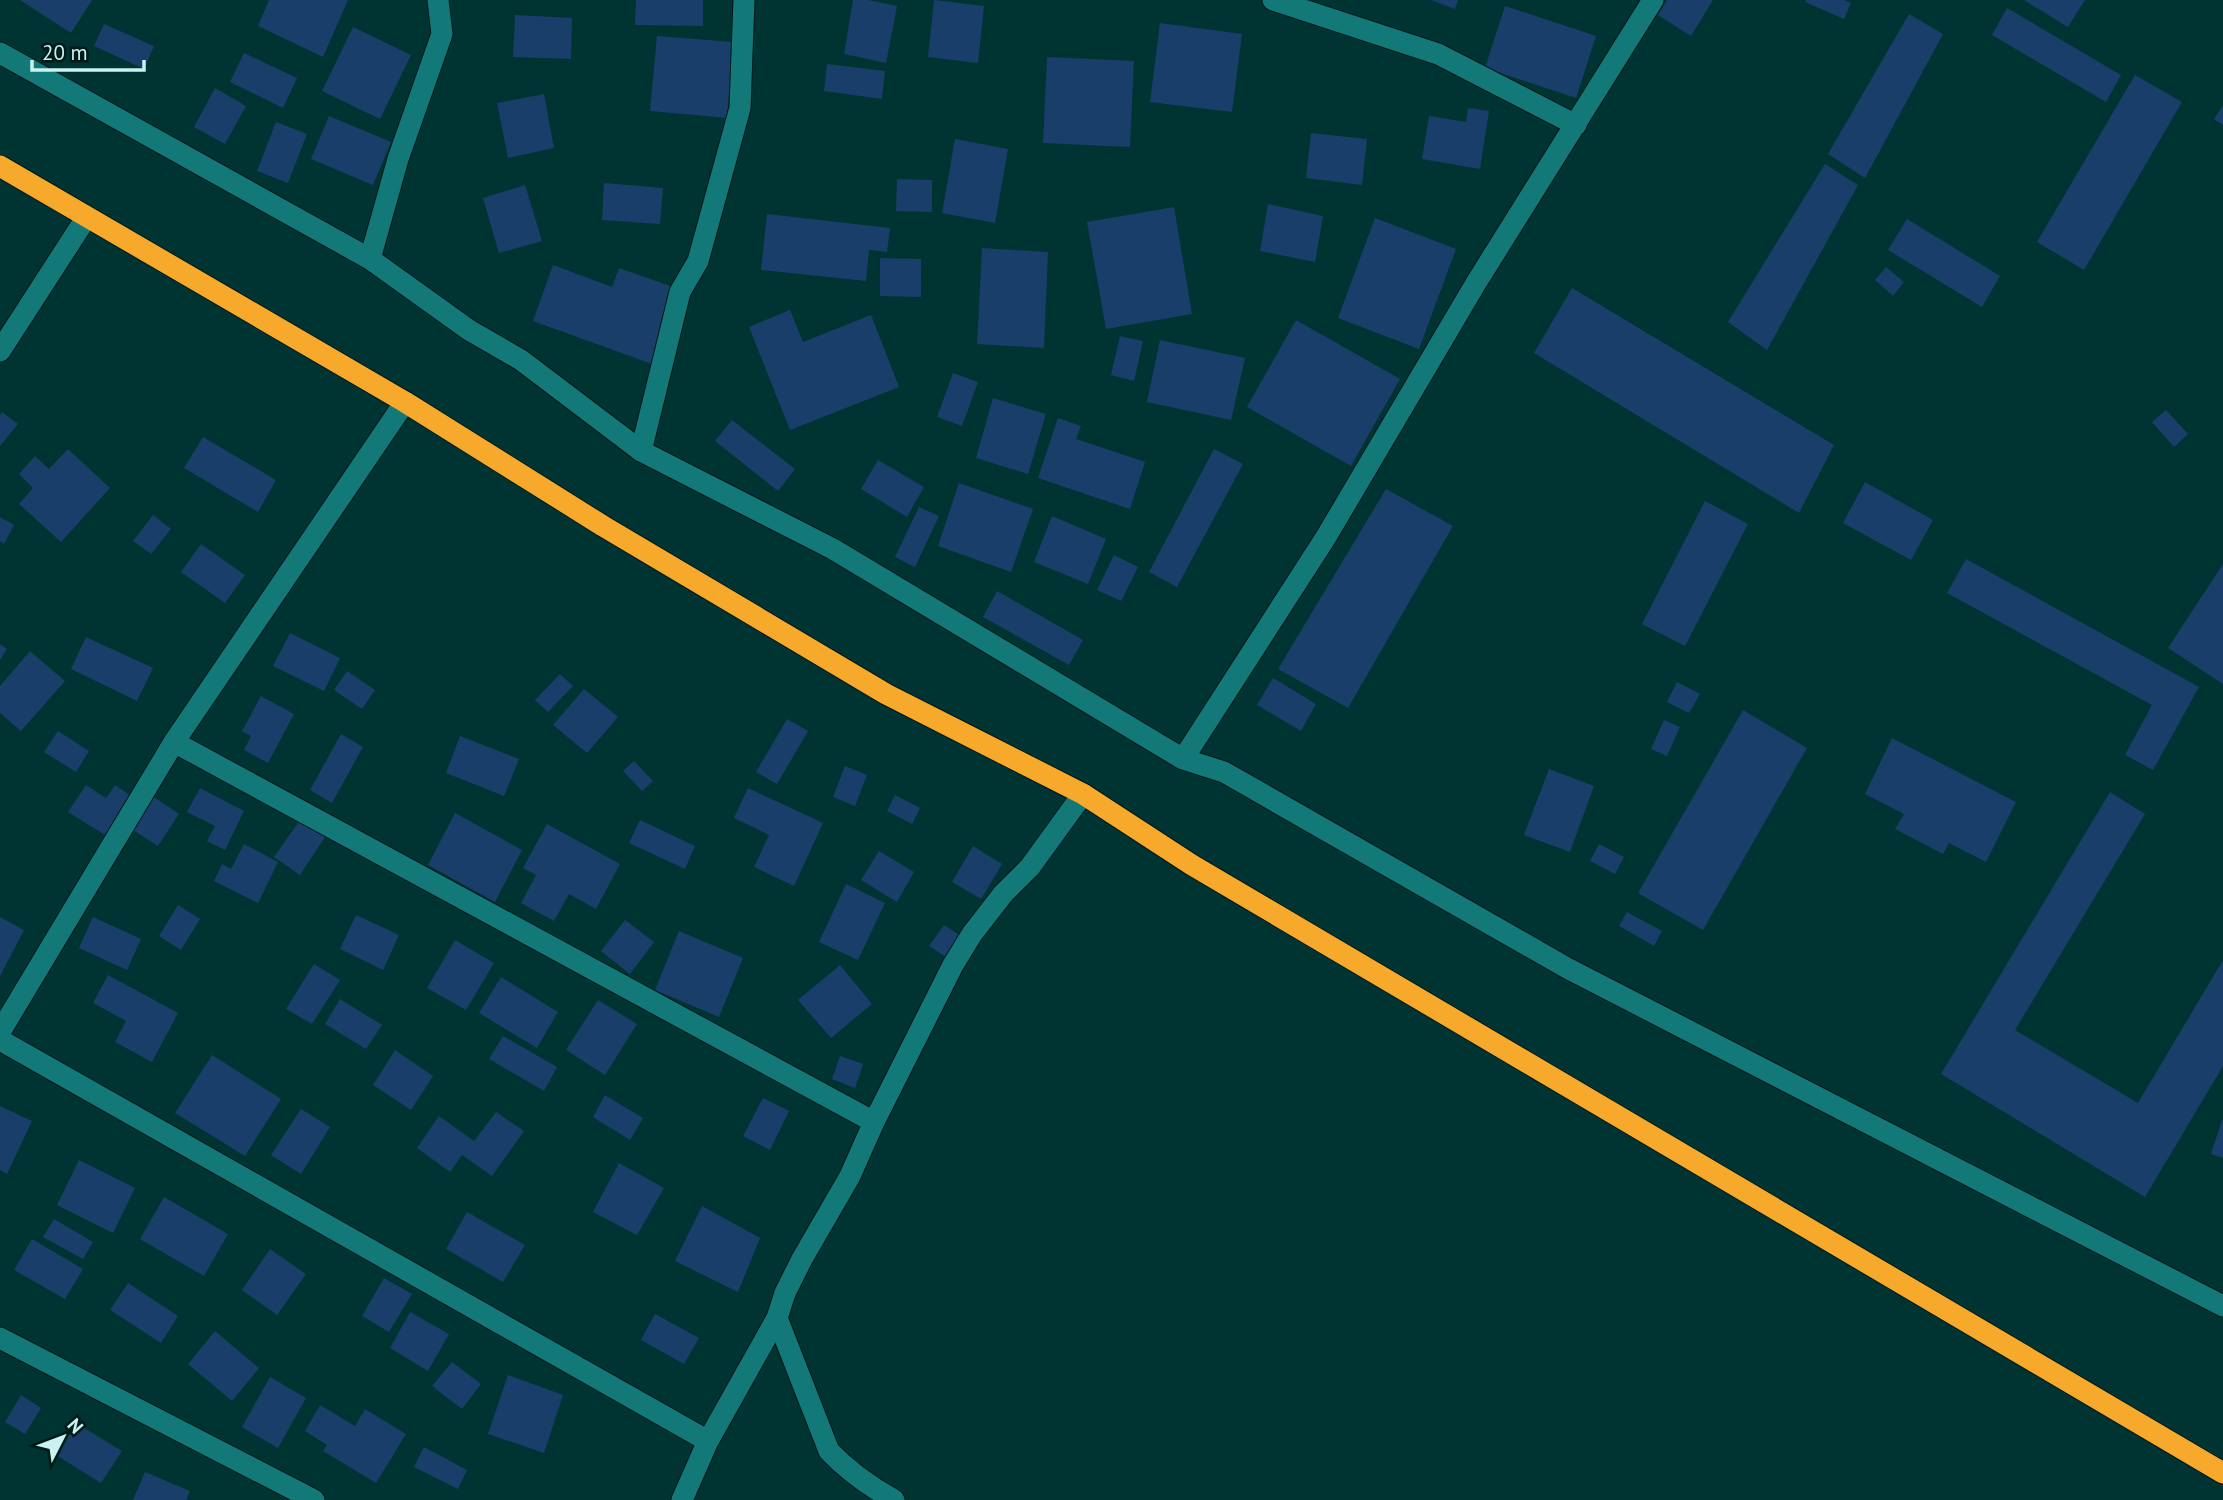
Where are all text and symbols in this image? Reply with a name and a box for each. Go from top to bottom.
scale bar [32,28,144,72]
text: 20 m [42,39,88,66]
north arrow [28,1402,98,1472]
text: N [63,1413,89,1438]

